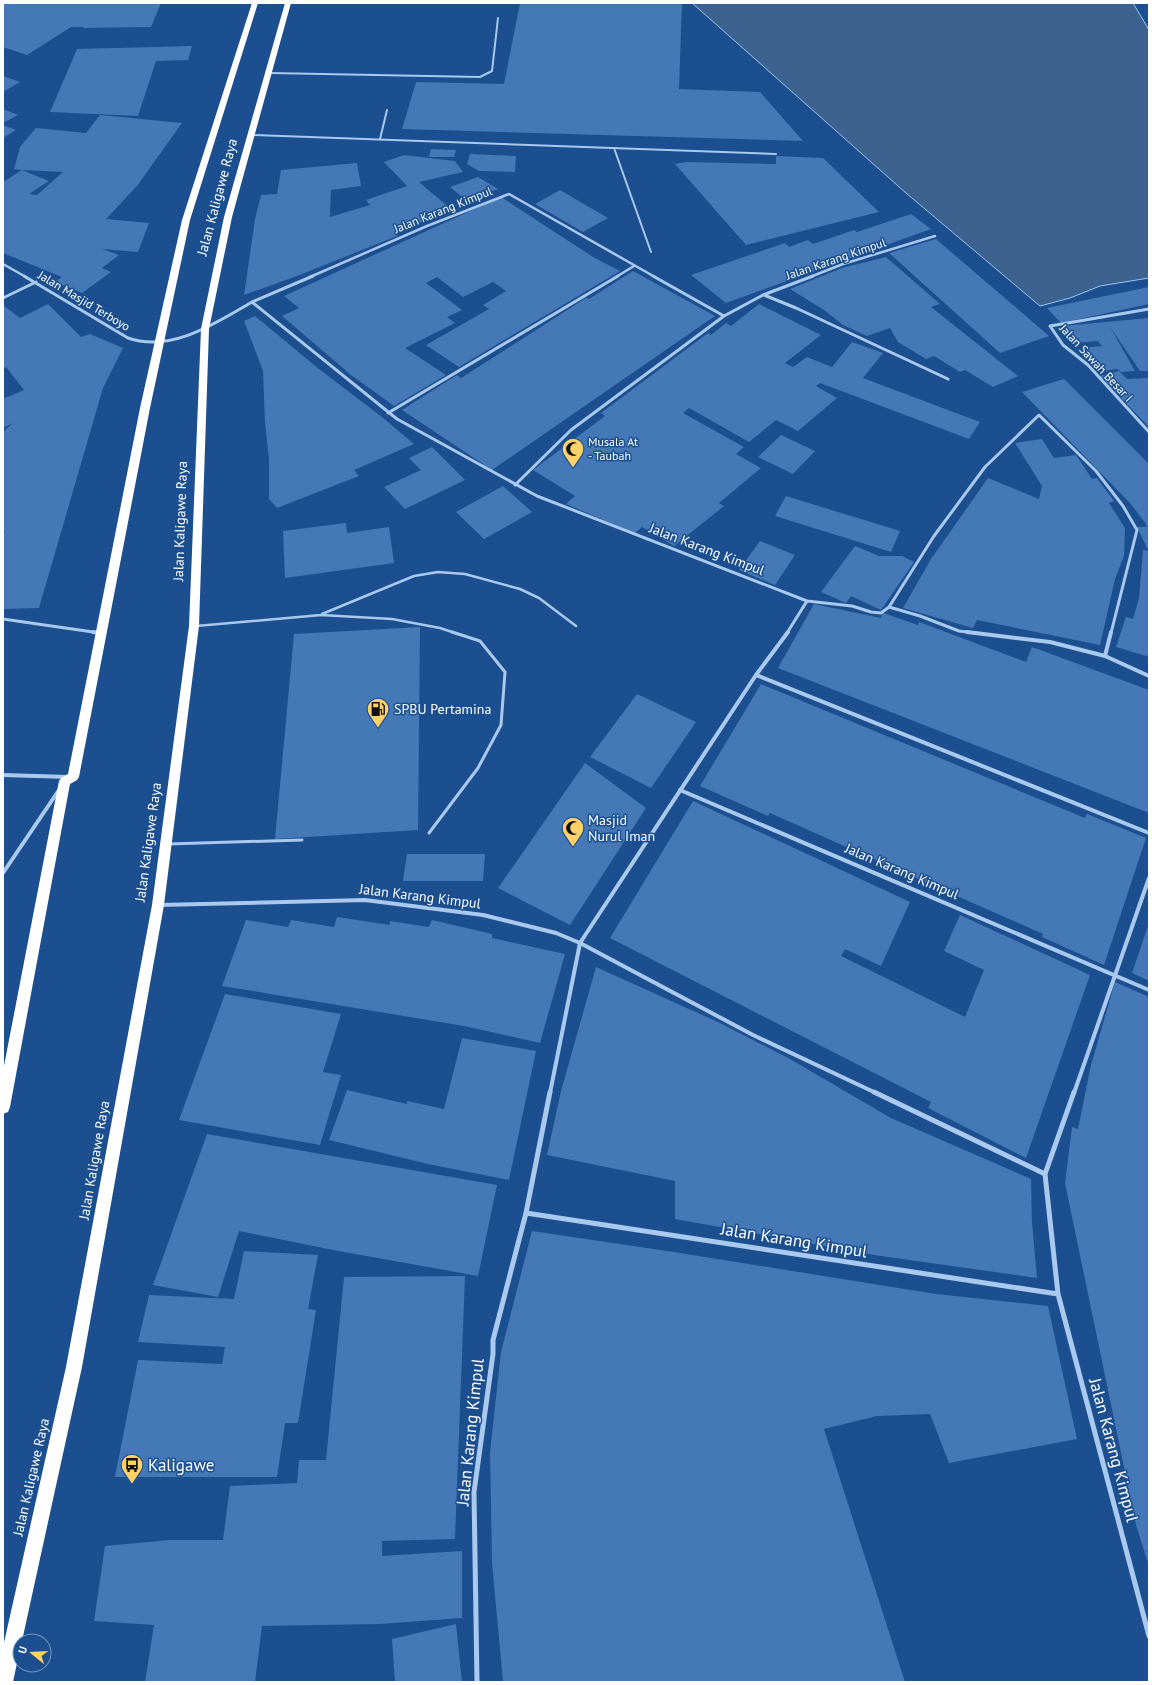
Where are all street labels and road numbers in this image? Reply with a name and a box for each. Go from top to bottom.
street label: Jalan Kaligawe Raya [192,136,241,258]
street label: Jalan Karang Kimpul [391,183,495,236]
street label: Jalan Karang Kimpul [783,234,888,283]
street label: Jalan Masjid Terboyo [35,267,133,334]
street label: Jalan Sawah Besar I [1056,320,1136,404]
street label: Jalan Kaligawe Raya [169,460,191,582]
street label: Jalan Karang Kimpul [646,518,767,579]
street label: Jalan Kaligawe Raya [131,781,165,904]
street label: Jalan Karang Kimpul [841,838,962,903]
street label: Jalan Karang Kimpul [357,880,482,912]
street label: Jalan Kaligawe Raya [75,1099,113,1222]
street label: Jalan Karang Kimpul [718,1217,869,1262]
street label: Jalan Karang Kimpul [451,1357,489,1508]
street label: Jalan Karang Kimpul [1084,1375,1144,1524]
street label: Jalan Kaligawe Raya [8,1416,53,1539]

